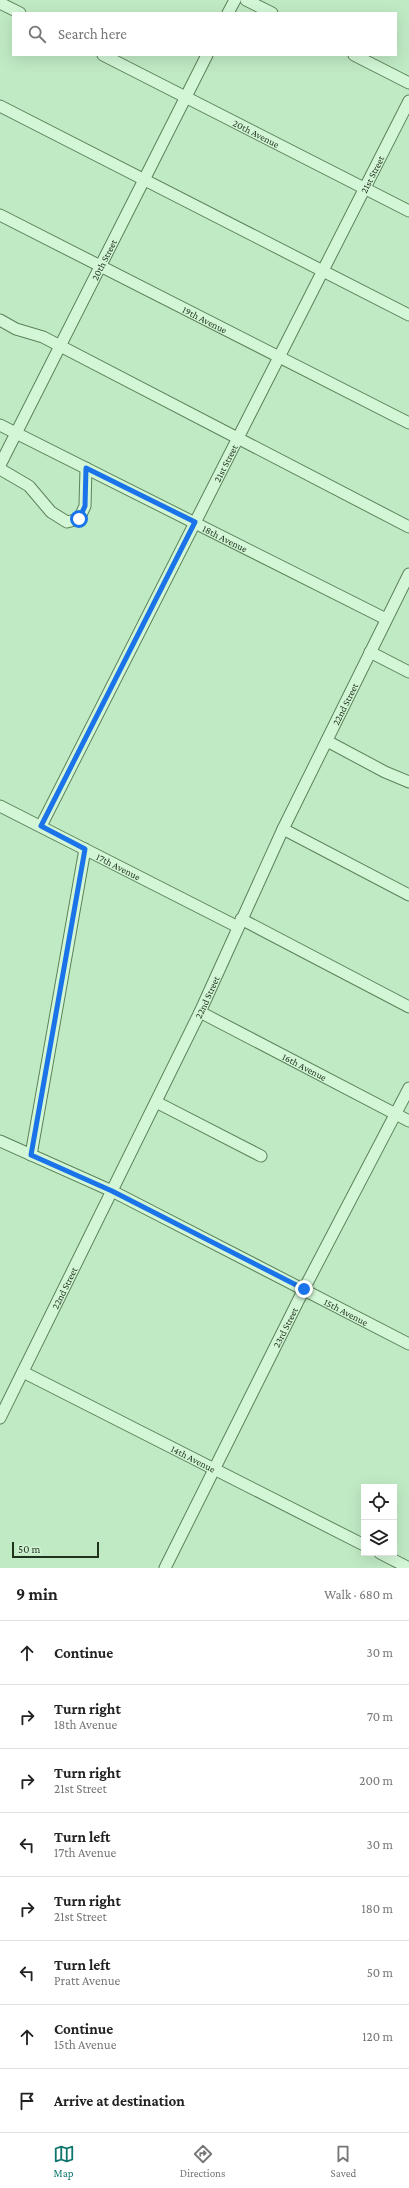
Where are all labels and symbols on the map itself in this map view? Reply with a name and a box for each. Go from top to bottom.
street label: 20th Avenue [231,117,282,150]
street label: 21st Street [358,153,386,195]
street label: 20th Street [89,237,119,282]
street label: 19th Avenue [181,303,230,335]
street label: 21st Street [211,442,240,484]
route start [70,510,88,528]
street label: 18th Avenue [201,522,250,554]
street label: 22nd Street [330,681,360,727]
street label: 17th Avenue [95,851,143,882]
street label: 22nd Street [192,973,221,1020]
street label: 16th Avenue [281,1050,329,1083]
street label: 22nd Street [49,1264,79,1311]
route end [295,1280,313,1298]
street label: 15th Avenue [322,1296,371,1328]
street label: 23rd Street [270,1305,300,1349]
street label: 14th Avenue [169,1443,218,1475]
scale bar [12,1540,99,1559]

